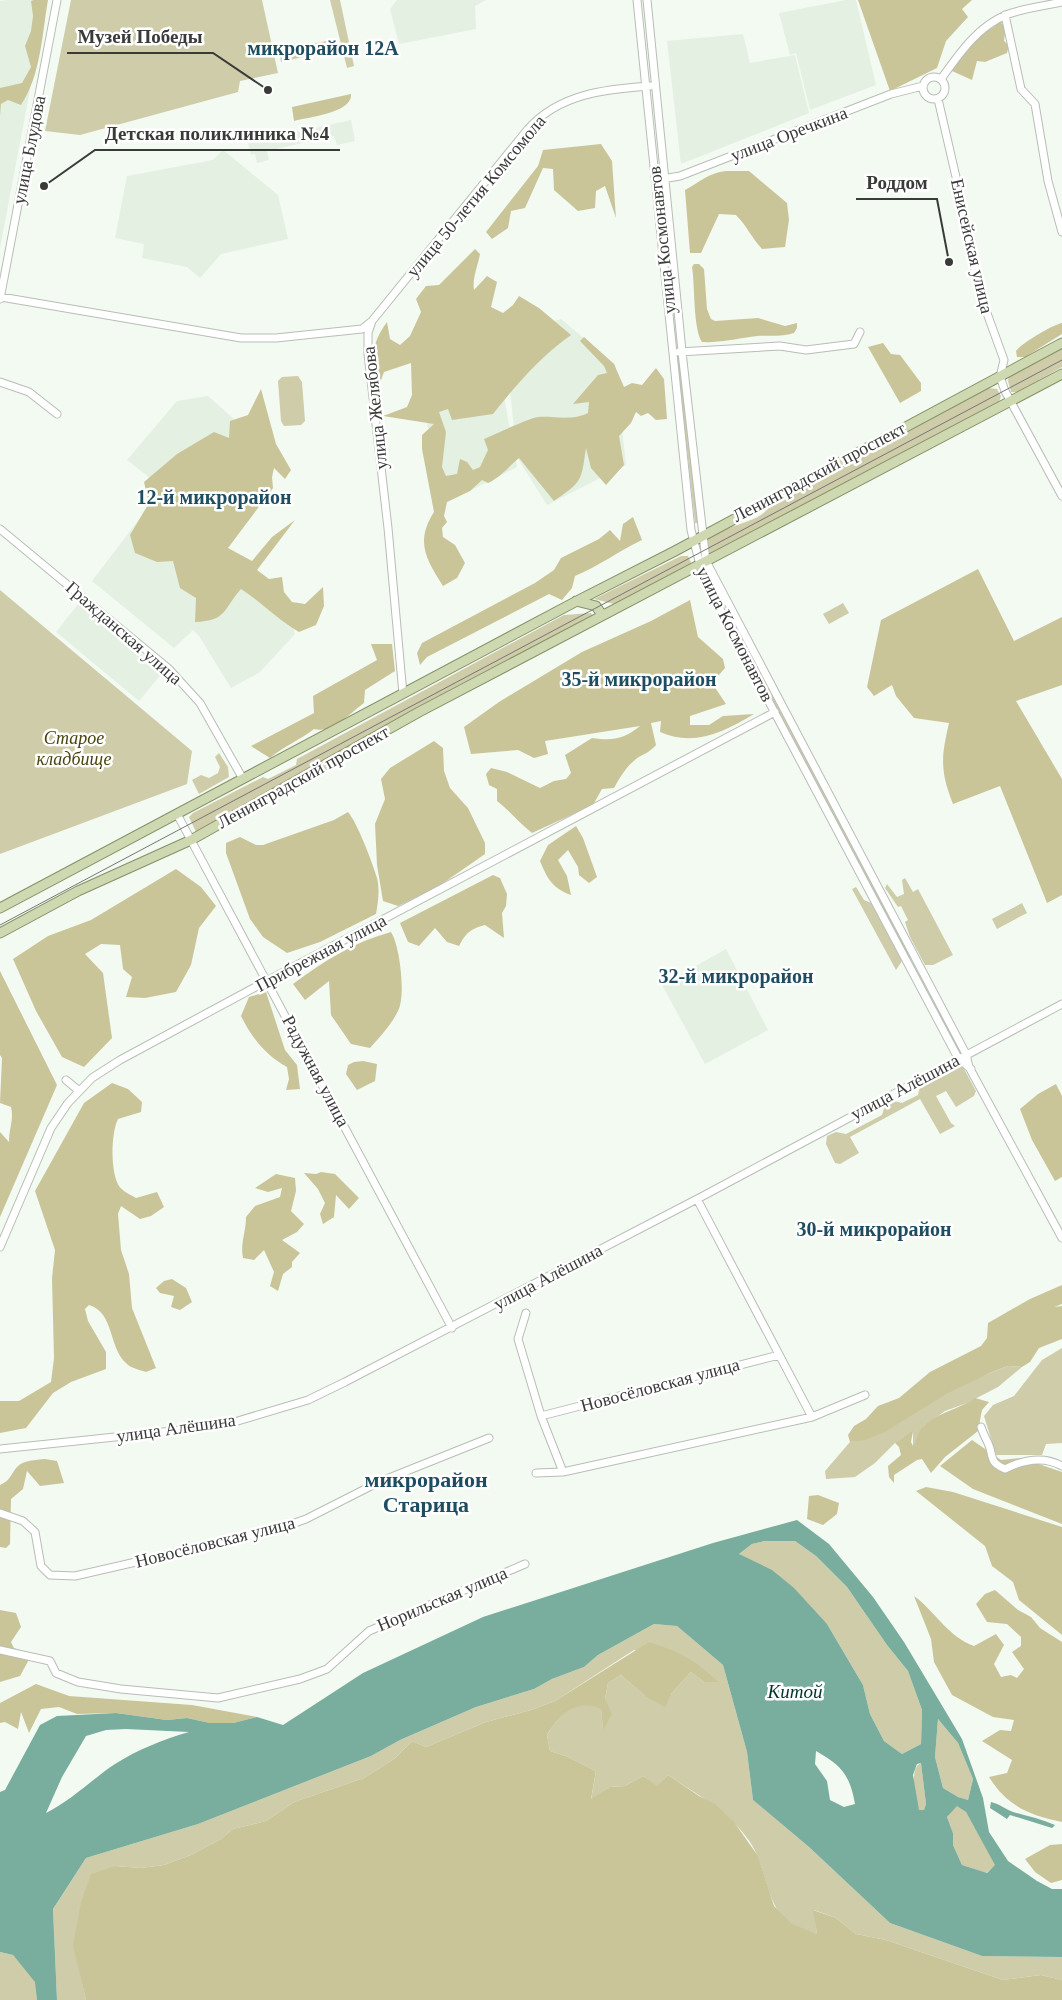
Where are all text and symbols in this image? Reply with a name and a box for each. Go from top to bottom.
callout: Музей Победы [67,19,213,53]
text: Музей Победы [77,26,203,47]
district label: микрорайон 12А [247,37,399,60]
street label: улица Блудова [9,94,49,206]
street label: улица Оречкина [728,103,850,165]
street label: улица 50-летия Комсомола [402,111,550,281]
callout: Детская поликлиника №4 [95,116,340,150]
text: Детская поликлиника №4 [105,123,330,144]
street label: улица Космонавтов [644,165,680,315]
callout: Роддом [856,165,937,199]
text: Роддом [866,172,928,193]
street label: Енисейская улица [947,177,997,315]
street label: улица Желябова [359,345,391,471]
street label: Ленинградский проспект [729,418,909,526]
district label: 12-й микрорайон [136,486,292,509]
street label: улица Космонавтов [692,563,778,705]
street label: Гражданская улица [62,577,186,689]
district label: 35-й микрорайон [561,668,717,691]
street label: Ленинградский проспект [214,721,392,833]
park label: Старое кладбище [36,728,112,769]
street label: Прибрежная улица [252,910,390,996]
district label: 32-й микрорайон [658,965,814,988]
street label: Радужная улица [278,1012,354,1130]
street label: улица Алёшина [847,1050,963,1124]
district label: 30-й микрорайон [796,1218,952,1241]
street label: улица Алёшина [490,1240,606,1314]
street label: Новосёловская улица [578,1354,742,1416]
street label: улица Алёшина [115,1410,237,1446]
district label: микрорайон Старица [364,1467,488,1517]
street label: Новосёловская улица [133,1512,297,1572]
street label: Норильская улица [374,1563,510,1635]
water label: Китой [767,1681,823,1702]

